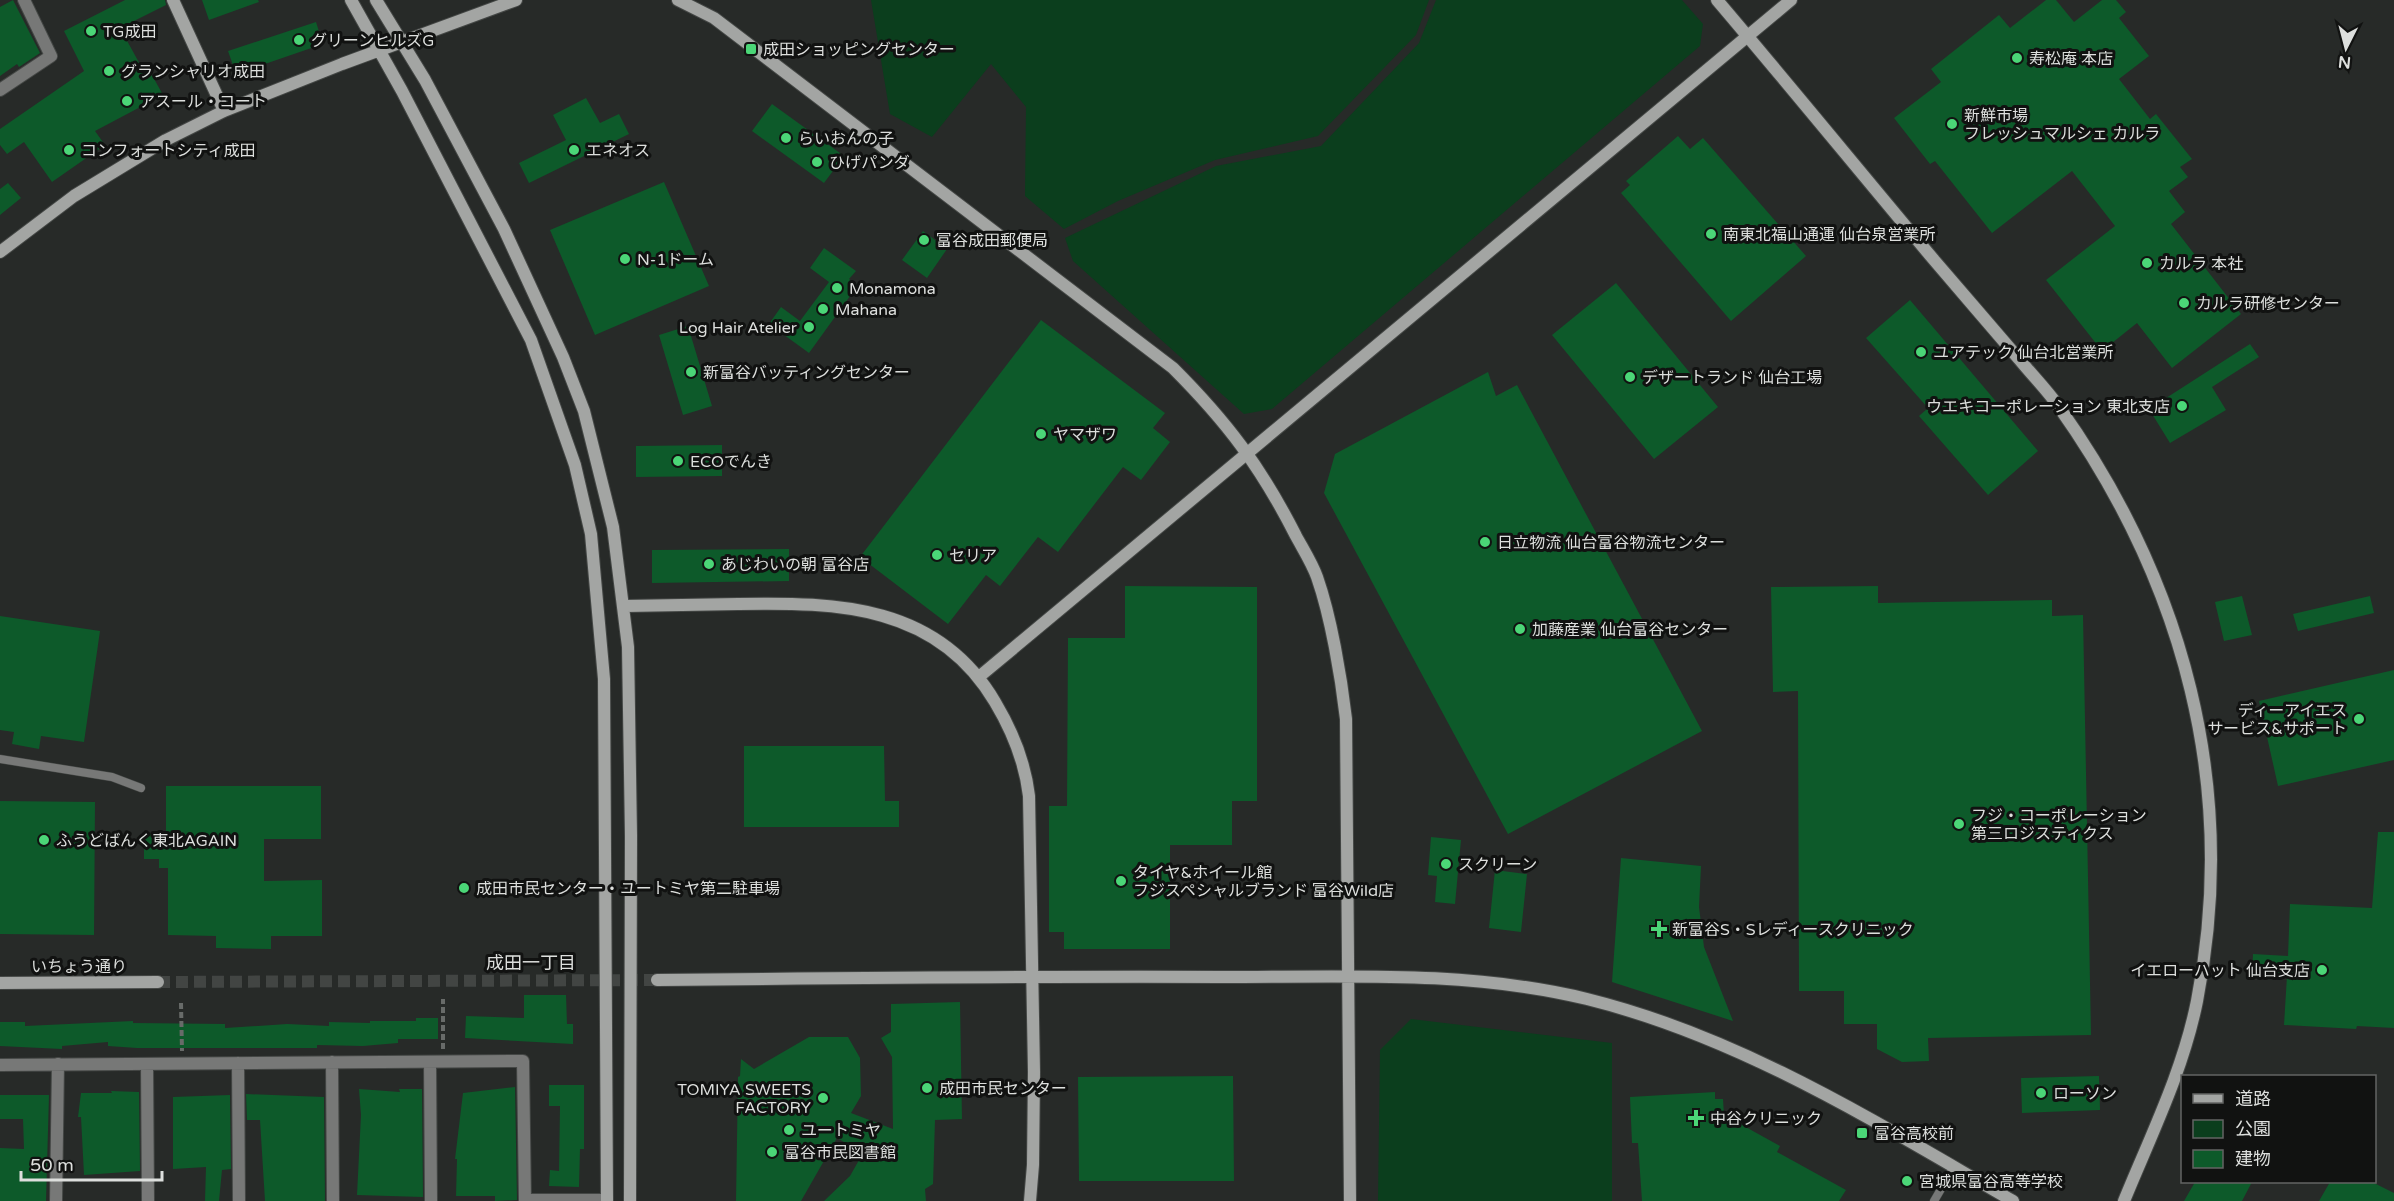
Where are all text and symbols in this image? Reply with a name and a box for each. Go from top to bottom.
north arrow [2316,18,2376,78]
place label: TG成田 [103,22,156,42]
marker: TG成田 [84,24,98,38]
place label: グリーンヒルズG [311,31,434,51]
marker: グリーンヒルズG [292,33,306,47]
place label: 成田ショッピングセンター [763,40,955,60]
marker: 成田ショッピングセンター [744,42,758,56]
place label: 寿松庵 本店 [2029,49,2113,69]
marker: 寿松庵 本店 [2010,51,2024,65]
text: N [2337,51,2352,73]
place label: グランシャリオ成田 [121,62,265,82]
marker: グランシャリオ成田 [102,64,116,78]
place label: アスール・コート [139,92,267,112]
marker: アスール・コート [120,94,134,108]
place label: 新鮮市場 フレッシュマルシェ カルラ [1964,106,2160,144]
marker: 新鮮市場 フレッシュマルシェ カルラ [1945,117,1959,131]
place label: らいおんの子 [798,129,894,149]
marker: らいおんの子 [779,131,793,145]
place label: コンフォートシティ成田 [81,141,256,161]
place label: エネオス [586,141,650,161]
marker: コンフォートシティ成田 [62,143,76,157]
marker: エネオス [567,143,581,157]
place label: ひげパンダ [829,153,910,173]
marker: ひげパンダ [810,155,824,169]
place label: 南東北福山通運 仙台泉営業所 [1723,225,1935,245]
marker: 南東北福山通運 仙台泉営業所 [1704,227,1718,241]
place label: 富谷成田郵便局 [936,231,1048,251]
marker: 富谷成田郵便局 [917,233,931,247]
place label: N-1ドーム [637,250,714,270]
marker: N-1ドーム [618,252,632,266]
place label: カルラ 本社 [2159,254,2243,274]
marker: カルラ 本社 [2140,256,2154,270]
place label: Monamona [849,279,936,299]
marker: Monamona [830,281,844,295]
place label: カルラ研修センター [2196,294,2340,314]
marker: カルラ研修センター [2177,296,2191,310]
place label: Mahana [835,300,897,320]
marker: Mahana [816,302,830,316]
place label: Log Hair Atelier [679,318,798,338]
marker: Log Hair Atelier [802,320,816,334]
place label: ユアテック 仙台北営業所 [1933,343,2113,363]
marker: ユアテック 仙台北営業所 [1914,345,1928,359]
place label: 新富谷バッティングセンター [703,363,910,383]
marker: 新富谷バッティングセンター [684,365,698,379]
place label: デザートランド 仙台工場 [1642,368,1822,388]
marker: デザートランド 仙台工場 [1623,370,1637,384]
place label: ウエキコーポレーション 東北支店 [1926,397,2170,417]
marker: ウエキコーポレーション 東北支店 [2175,399,2189,413]
place label: ヤマザワ [1053,425,1117,445]
marker: ヤマザワ [1034,427,1048,441]
place label: ECOでんき [690,452,772,472]
marker: ECOでんき [671,454,685,468]
place label: 日立物流 仙台富谷物流センター [1497,533,1725,553]
marker: 日立物流 仙台富谷物流センター [1478,535,1492,549]
place label: セリア [949,546,997,566]
marker: セリア [930,548,944,562]
place label: あじわいの朝 富谷店 [721,555,869,575]
marker: あじわいの朝 富谷店 [702,557,716,571]
place label: 加藤産業 仙台富谷センター [1532,620,1728,640]
marker: 加藤産業 仙台富谷センター [1513,622,1527,636]
place label: ディーアイエス サービス&サポート [2207,701,2347,739]
marker: ディーアイエス サービス&サポート [2352,712,2366,726]
place label: フジ・コーポレーション 第三ロジスティクス [1971,806,2147,844]
marker: フジ・コーポレーション 第三ロジスティクス [1952,817,1966,831]
place label: ふうどばんく東北AGAIN [56,831,237,851]
marker: ふうどばんく東北AGAIN [37,833,51,847]
place label: スクリーン [1458,855,1537,875]
marker: スクリーン [1439,857,1453,871]
place label: タイヤ&ホイール館 フジスペシャルブランド 富谷Wild店 [1133,863,1394,901]
marker: タイヤ&ホイール館 フジスペシャルブランド 富谷Wild店 [1114,874,1128,888]
place label: 成田市民センター・ユートミヤ第二駐車場 [476,879,780,899]
marker: 成田市民センター・ユートミヤ第二駐車場 [457,881,471,895]
marker: 新富谷S・Sレディースクリニック [1650,920,1668,938]
place label: 新富谷S・Sレディースクリニック [1672,920,1914,940]
district label: 成田一丁目 [486,952,576,974]
street label: いちょう通り [31,957,127,977]
place label: イエローハット 仙台支店 [2130,961,2310,981]
marker: イエローハット 仙台支店 [2315,963,2329,977]
legend [2181,1075,2376,1183]
place label: 成田市民センター [939,1079,1067,1099]
place label: TOMIYA SWEETS FACTORY [677,1080,811,1118]
marker: 成田市民センター [920,1081,934,1095]
place label: ローソン [2053,1084,2117,1104]
marker: ローソン [2034,1086,2048,1100]
text: 道路 [2235,1088,2271,1110]
marker: TOMIYA SWEETS FACTORY [816,1091,830,1105]
marker: 中谷クリニック [1687,1109,1705,1127]
place label: 中谷クリニック [1710,1109,1822,1129]
text: 公園 [2235,1118,2271,1140]
place label: ユートミヤ [801,1121,881,1141]
marker: ユートミヤ [782,1123,796,1137]
place label: 富谷高校前 [1874,1124,1954,1144]
marker: 富谷高校前 [1855,1126,1869,1140]
place label: 富谷市民図書館 [784,1143,896,1163]
scale bar [21,1144,162,1182]
marker: 富谷市民図書館 [765,1145,779,1159]
text: 建物 [2235,1148,2271,1170]
text: 50 m [30,1154,74,1176]
place label: 宮城県富谷高等学校 [1919,1172,2063,1192]
marker: 宮城県富谷高等学校 [1900,1174,1914,1188]

